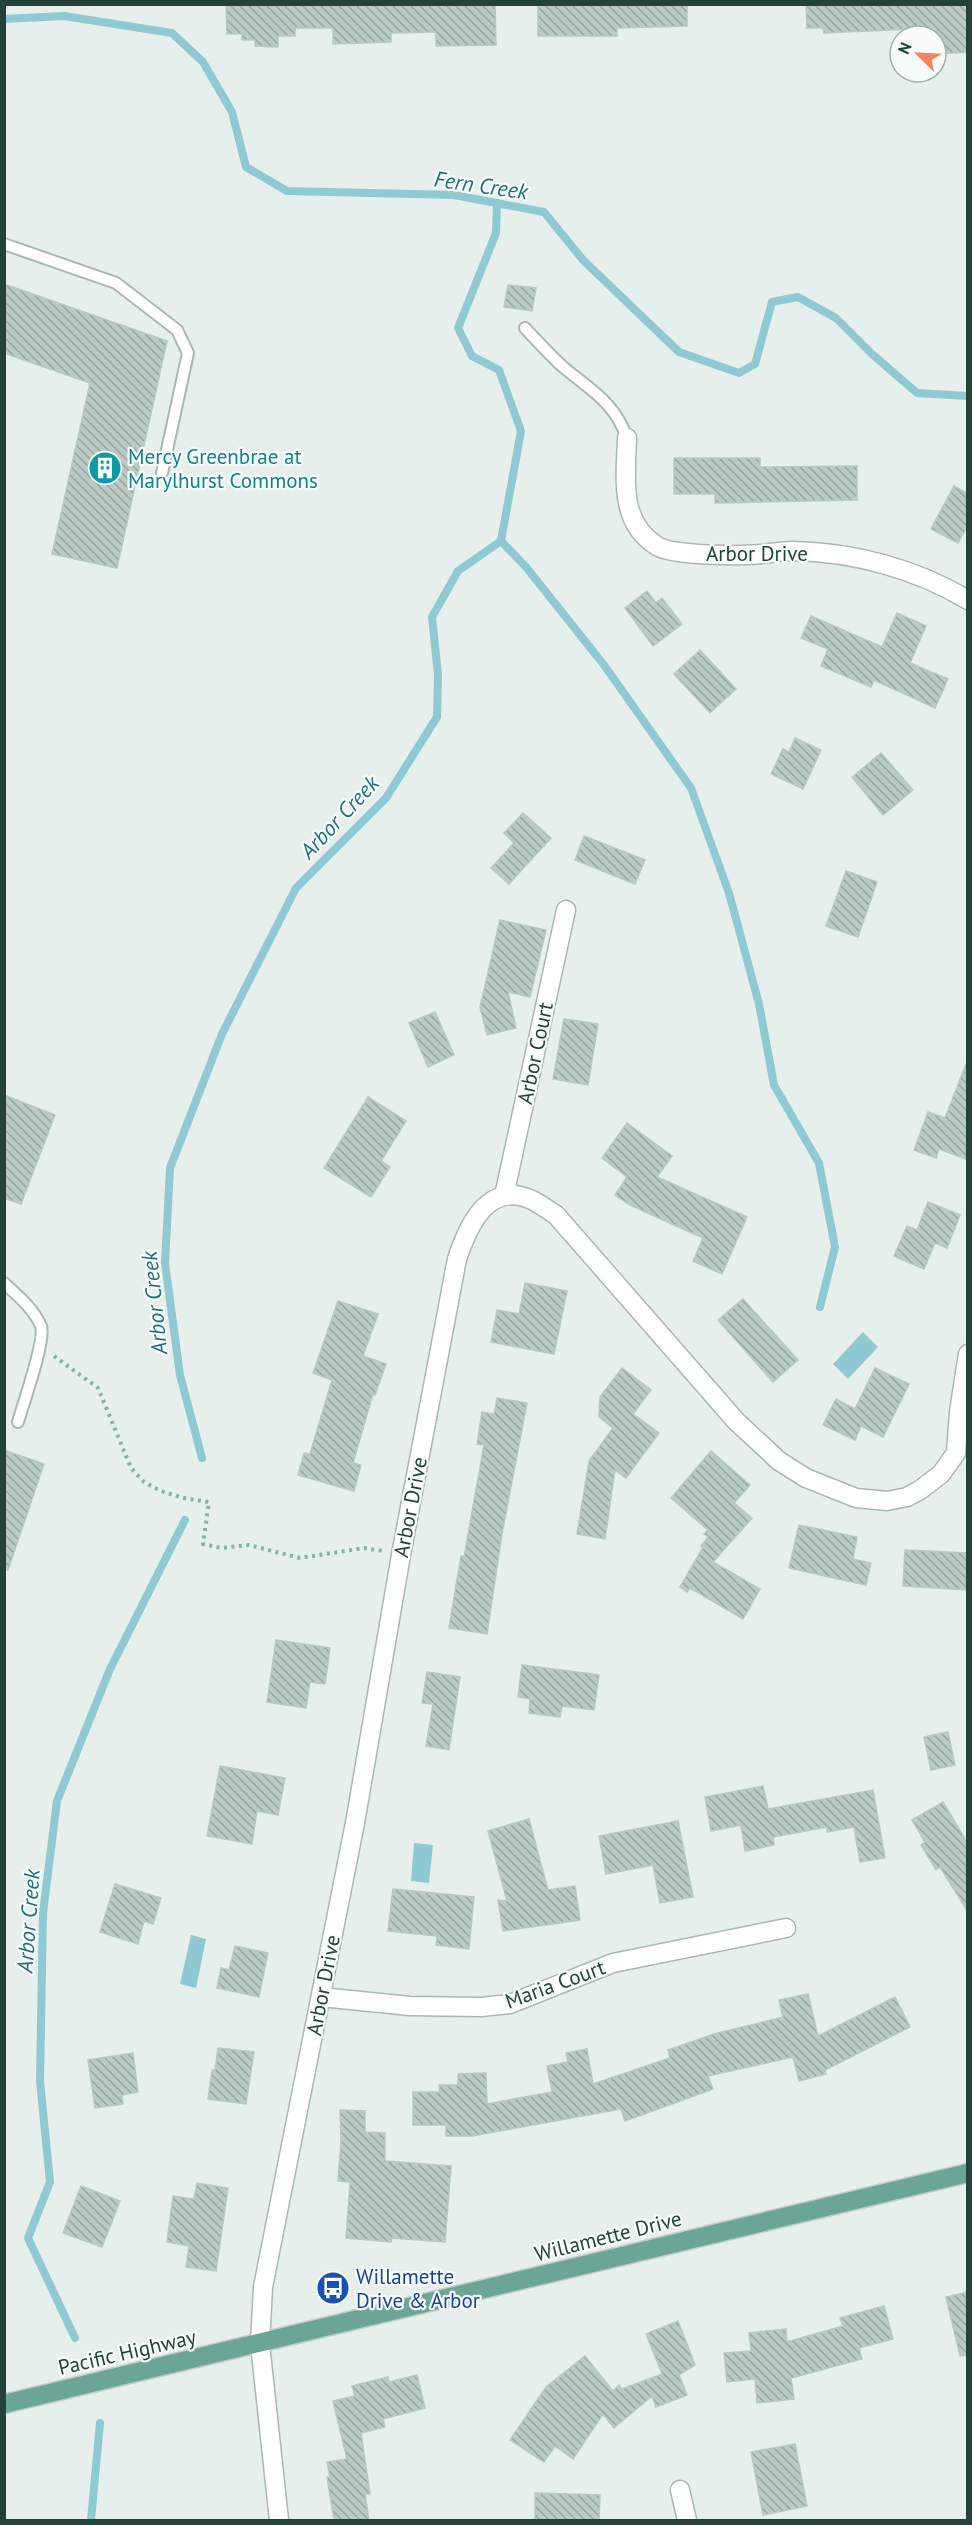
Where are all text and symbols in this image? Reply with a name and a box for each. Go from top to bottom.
north arrow [888,24,948,84]
text: N [893,39,916,57]
water label: Fern Creek [432,165,531,206]
place label: Mercy Greenbrae at Marylhurst Commons [128,443,318,494]
building icon: Mercy Greenbrae at Marylhurst Commons [87,450,123,486]
street label: Arbor Drive [706,540,808,567]
water label: Arbor Creek [293,769,385,865]
street label: Arbor Court [511,1000,559,1106]
water label: Arbor Creek [135,1249,173,1357]
street label: Arbor Drive [387,1454,433,1560]
water label: Arbor Creek [10,1867,46,1975]
street label: Arbor Drive [300,1932,346,2038]
street label: Maria Court [501,1953,609,2015]
street label: Willamette Drive [532,2205,684,2267]
place label: Willamette Drive & Arbor [356,2263,480,2314]
bus stop icon: Willamette Drive & Arbor [315,2270,351,2306]
street label: Pacific Highway [55,2323,199,2381]

